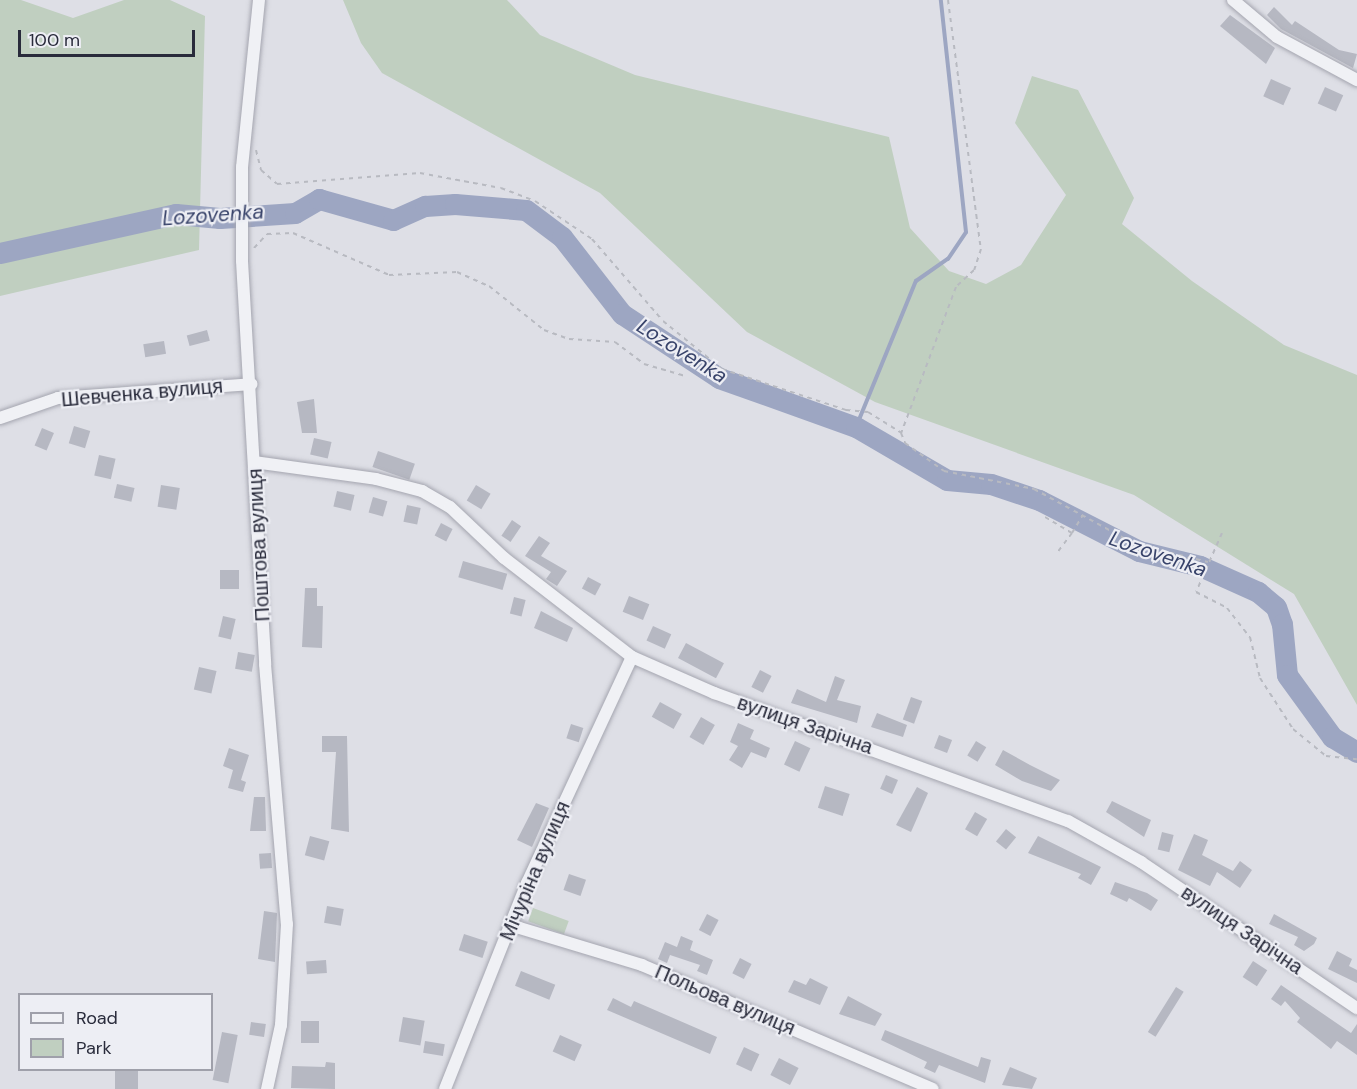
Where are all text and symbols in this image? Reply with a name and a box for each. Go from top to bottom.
scale bar [21,18,198,56]
text: 100 m [29,28,80,52]
water label: Lozovenka [161,199,265,231]
water label: Lozovenka [632,313,732,389]
street label: Шевченка вулиця [60,374,224,412]
street label: Поштова вулиця [243,468,275,622]
water label: Lozovenka [1106,526,1210,582]
street label: вулиця Зарічна [734,691,876,759]
street label: Мічуріна вулиця [495,798,575,944]
street label: вулиця Зарічна [1177,880,1307,980]
street label: Польова вулиця [651,960,799,1040]
legend [18,993,213,1071]
text: Road [76,1006,118,1030]
text: Park [76,1036,112,1060]

